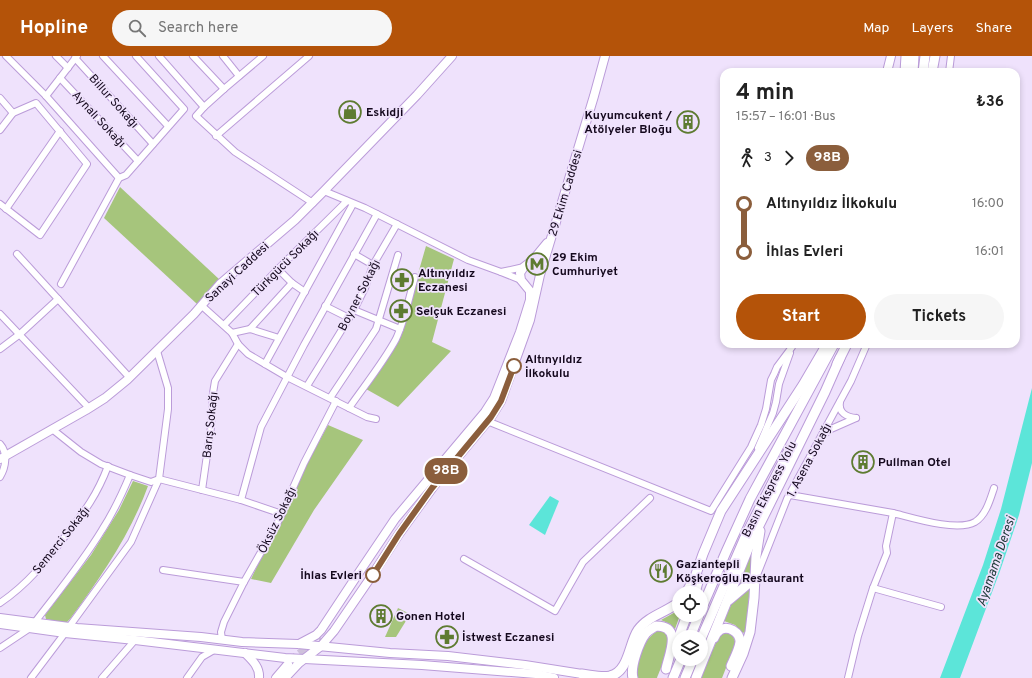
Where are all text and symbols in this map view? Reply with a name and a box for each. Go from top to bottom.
search box [112,10,392,46]
text: Hopline [20,16,88,40]
icon: search [126,17,148,39]
text: Search here [158,19,238,38]
text: Map [863,20,889,37]
text: Layers [911,20,953,37]
text: Share [975,20,1012,37]
street label: Billur Sokağı [85,71,142,132]
text: 4 min [736,80,794,107]
street label: Aynalı Sokağı [68,88,129,152]
text: ₺36 [976,93,1004,112]
shop icon: Eskidji [337,99,363,125]
place label: Eskidji [366,105,403,121]
place label: Kuyumcukent / Atölyeler Bloğu [584,108,673,138]
building icon: Kuyumcukent / Atölyeler Bloğu [675,109,701,135]
text: 15:57 – 16:01 · Bus [736,109,836,125]
icon: walk [736,147,758,169]
icon: forward [778,147,800,169]
street label: 29 Ekim Caddesi [545,148,587,239]
text: 98B [814,149,841,166]
text: 3 [764,150,772,166]
text: Altınyıldız İlkokulu [766,195,897,214]
text: 16:00 [972,196,1004,212]
street label: Türkgücü Sokağı [249,227,323,301]
street label: Sanayi Caddesi [202,239,273,306]
text: İhlas Evleri [766,243,843,262]
text: 16:01 [975,244,1004,260]
place label: 29 Ekim Cumhuriyet [552,250,618,280]
metro station icon: 29 Ekim Cumhuriyet [524,251,550,277]
street label: Boyner Sokağı [335,257,385,334]
place label: Altınyıldız Eczanesi [418,266,475,296]
pharmacy icon: Altınyıldız Eczanesi [389,267,415,293]
button: Start [736,294,866,340]
button: Tickets [874,294,1004,340]
pharmacy icon: Selçuk Eczanesi [388,298,414,324]
place label: Selçuk Eczanesi [416,304,506,320]
place label: Altınyıldız İlkokulu [525,352,582,382]
marker: Altınyıldız İlkokulu [506,358,522,374]
street label: Barış Sokağı [200,391,222,459]
street label: 1. Asena Sokağı [784,421,836,500]
street label: Basın Ekspress Yolu [739,439,801,540]
building icon: Pullman Otel [850,449,876,475]
place label: Pullman Otel [878,455,951,471]
line badge: 98B [423,458,469,484]
text: 98B [432,462,460,479]
street label: Öksüz Sokağı [255,485,301,556]
street label: Semerci Sokağı [29,503,94,578]
water label: Ayamama Deresi [974,514,1020,609]
place label: Gaziantepli Köşkeroğlu Restaurant [676,557,804,587]
restaurant icon: Gaziantepli Köşkeroğlu Restaurant [648,558,674,584]
marker: İhlas Evleri [365,567,381,583]
place label: İhlas Evleri [300,568,362,584]
map controls [672,586,708,666]
button: locate [672,586,708,622]
building icon: Gonen Hotel [368,603,394,629]
place label: Gonen Hotel [396,609,465,625]
pharmacy icon: İstwest Eczanesi [434,624,460,650]
place label: İstwest Eczanesi [462,630,554,646]
button: layers [672,630,708,666]

